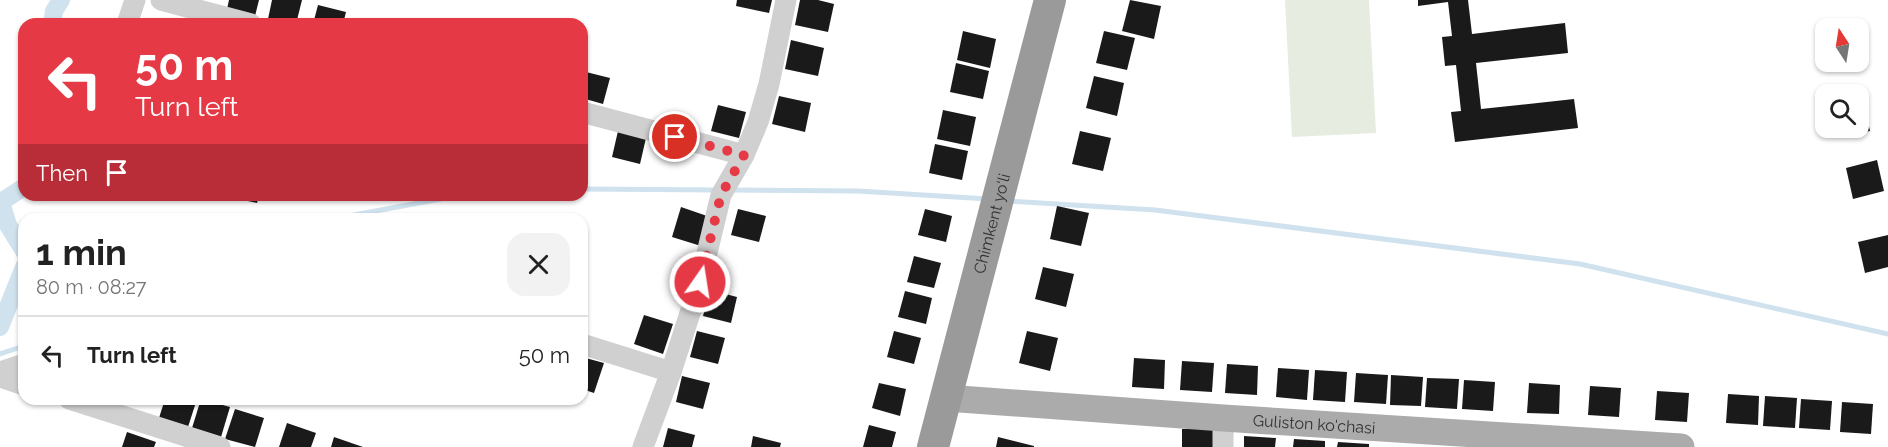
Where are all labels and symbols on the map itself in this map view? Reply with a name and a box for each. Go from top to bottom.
north arrow [1815,18,1869,72]
pin [649,111,700,162]
street label: Chimkent yo‘li [969,171,1014,276]
position arrow [668,250,732,314]
street label: Guliston ko'chasi [1252,410,1376,437]

